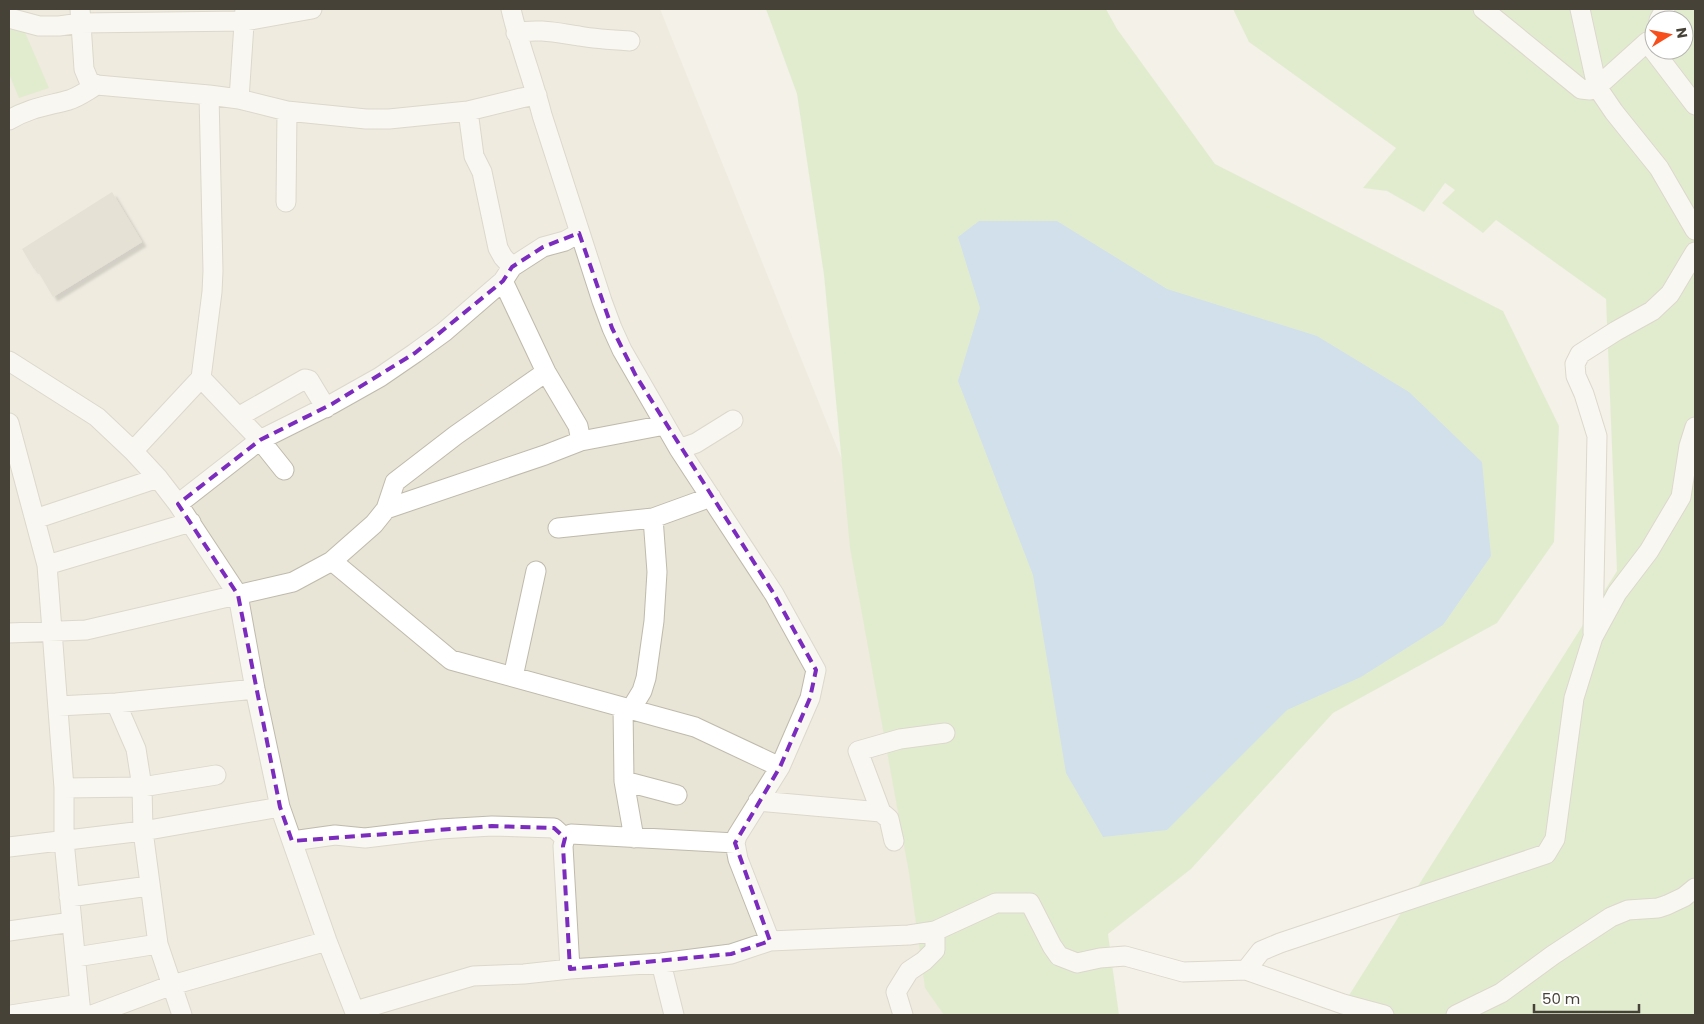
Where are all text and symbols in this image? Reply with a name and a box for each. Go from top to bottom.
north arrow [1644,10,1694,60]
text: N [1671,26,1693,40]
scale bar [1534,982,1639,1014]
text: 50 m [1542,988,1580,1009]

